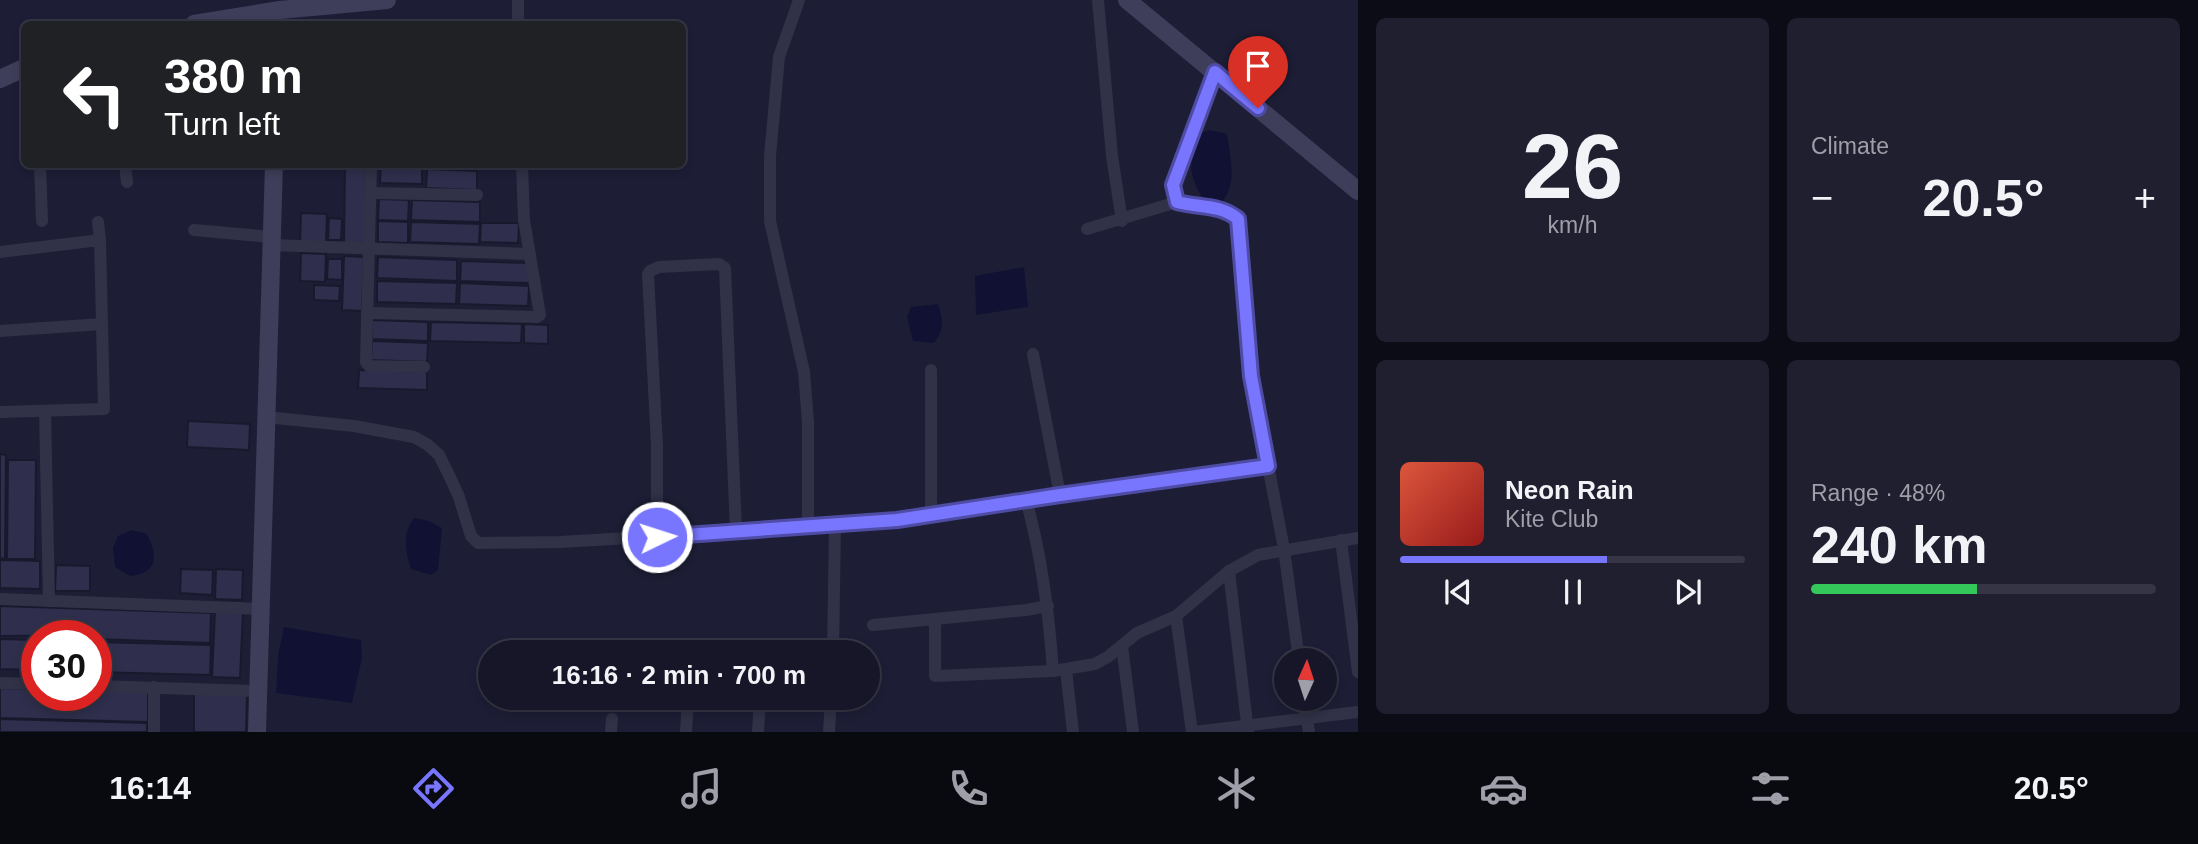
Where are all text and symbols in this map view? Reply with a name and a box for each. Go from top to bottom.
pin [1228,36,1288,108]
icon: arrive [1239,47,1277,85]
icon: left [49,49,140,140]
text: 380 m [164,49,303,103]
text: Turn left [164,106,280,142]
text: 26 [1522,116,1623,217]
text: Climate [1811,133,1889,159]
text: 20.5° [1922,169,2045,227]
text: − [1811,177,1833,219]
text: + [2134,177,2156,219]
text: km/h [1548,212,1597,238]
text: Neon Rain [1505,475,1634,505]
text: Range · 48% [1811,480,1945,506]
position arrow [620,500,694,574]
text: Kite Club [1505,506,1598,532]
text: 240 km [1811,516,1987,574]
icon: previous [1439,573,1477,611]
icon: pause [1554,573,1592,611]
icon: next [1669,573,1707,611]
speed limit sign: 30 [21,620,112,711]
north arrow [1274,648,1337,710]
map controls [1274,648,1337,711]
text: 16:16 · 2 min · 700 m [552,660,806,690]
icon: directions [409,764,458,813]
icon: music [677,764,726,813]
icon: phone [944,764,993,813]
icon: climate [1212,764,1261,813]
icon: car [1479,764,1528,813]
icon: filters [1746,764,1795,813]
text: 16:14 [109,770,191,806]
text: 20.5° [2014,770,2089,806]

